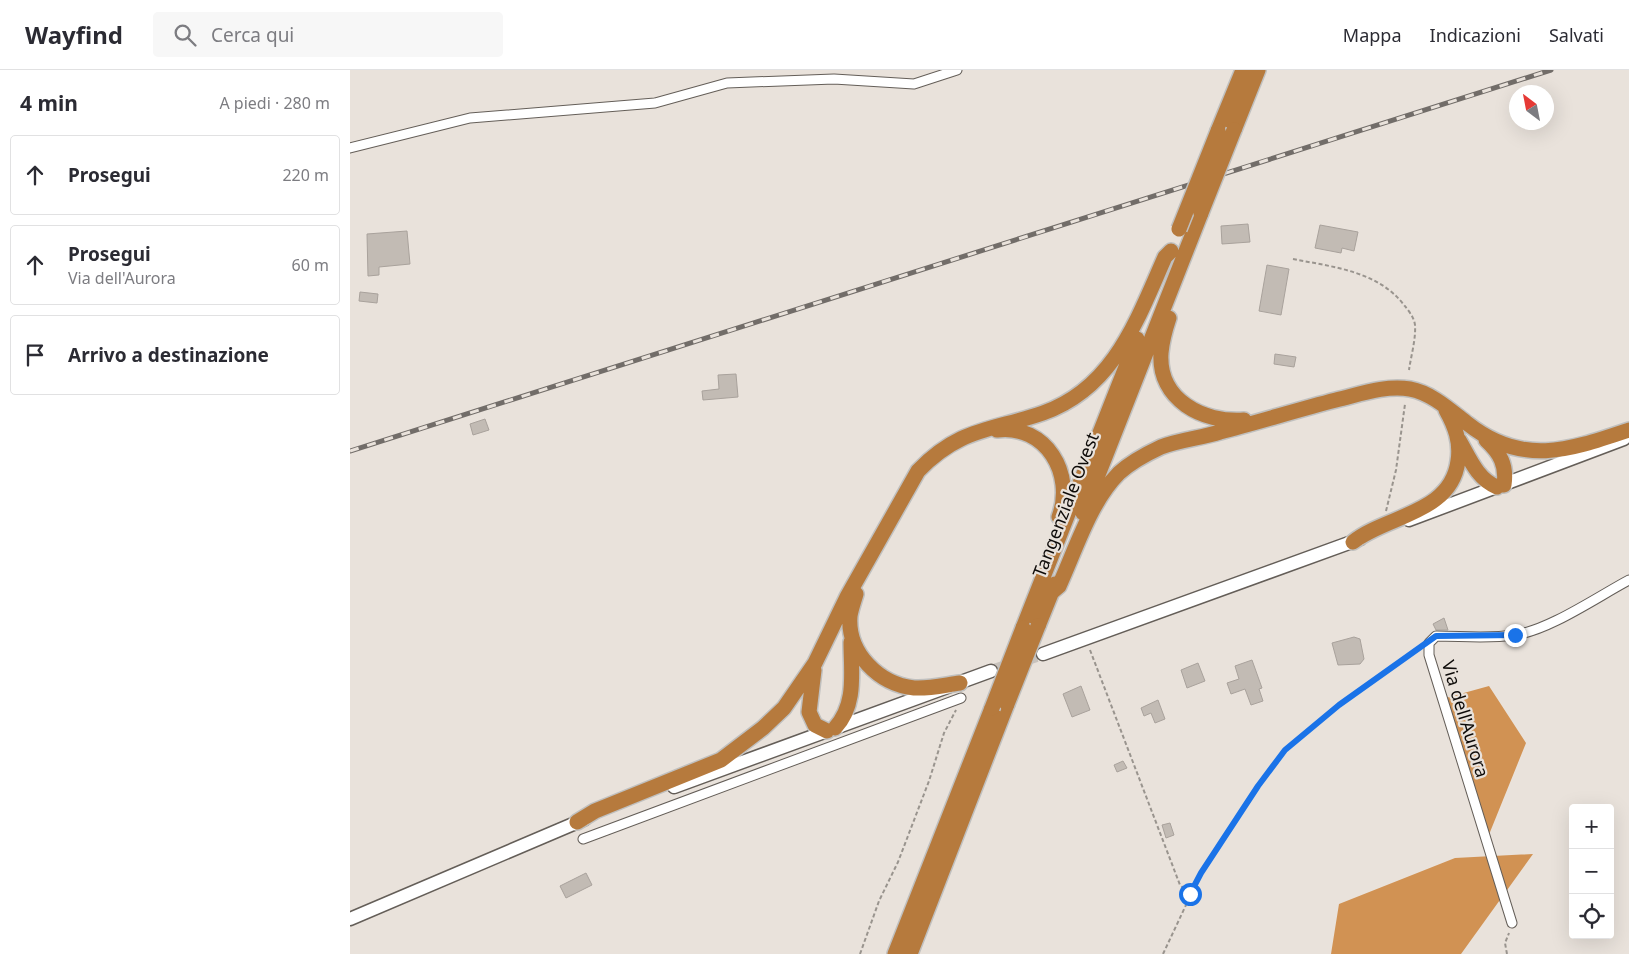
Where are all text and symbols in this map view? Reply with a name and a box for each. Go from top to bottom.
search box [153,12,503,57]
text: Wayfind [25,18,123,51]
icon: search [171,21,199,49]
text: Cerca qui [211,22,294,48]
text: Mappa [1343,23,1402,47]
text: Indicazioni [1430,23,1521,47]
text: Salvati [1549,23,1604,47]
north arrow [1509,85,1554,130]
text: 4 min [20,89,78,117]
text: A piedi · 280 m [219,92,330,114]
icon: ahead [21,161,49,189]
text: Prosegui [68,162,151,188]
text: 220 m [282,164,329,186]
text: Prosegui [68,241,151,267]
icon: ahead [21,251,49,279]
text: 60 m [292,254,329,276]
text: Via dell'Aurora [68,267,176,289]
icon: arrive [21,341,49,369]
text: Arrivo a destinazione [68,342,269,368]
street label: Tangenziale Ovest [1026,428,1104,580]
route end [1504,624,1527,647]
street label: Via dell'Aurora [1437,657,1495,780]
map controls [1569,804,1614,939]
button: + [1569,804,1614,849]
button: − [1569,849,1614,894]
route start [1179,883,1202,906]
button: locate [1569,894,1614,939]

